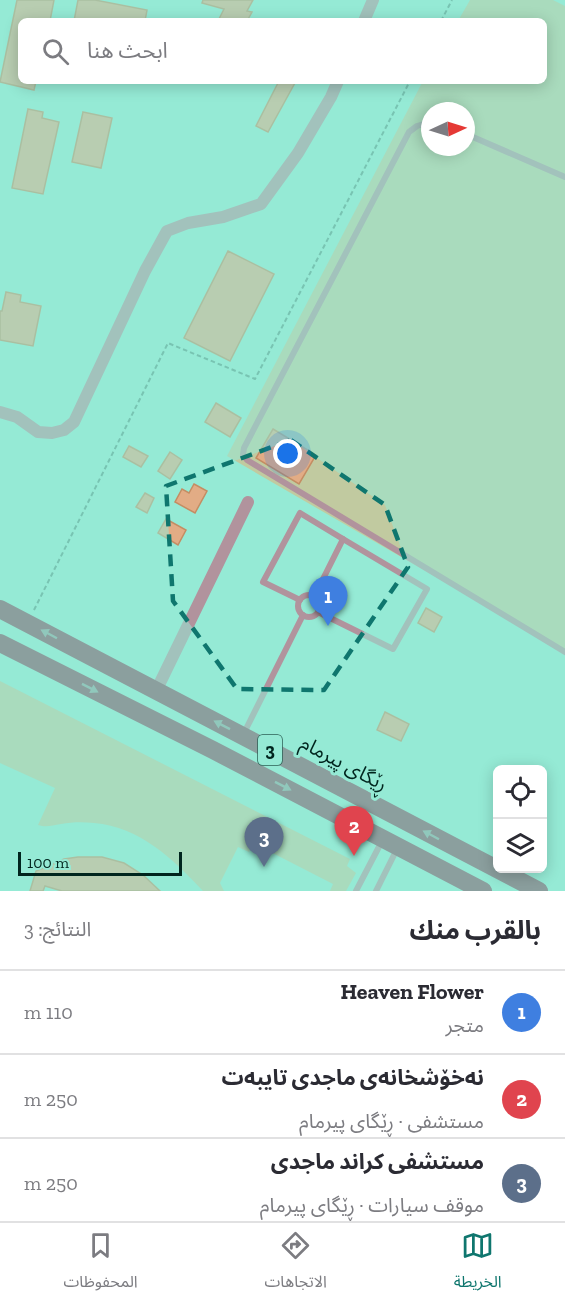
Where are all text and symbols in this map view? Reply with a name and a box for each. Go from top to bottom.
search box [18,18,547,84]
icon: search [39,35,72,68]
text: ابحث هنا [87,37,168,64]
north arrow [421,102,475,156]
your location [273,439,302,468]
pin: 1 [308,576,348,626]
one-way arrow [40,629,57,639]
one-way arrow [81,683,98,693]
one-way arrow [213,720,230,729]
street label: ڕێگای پیرمام [294,730,392,801]
road number: 3 [258,735,282,765]
map controls [493,765,547,873]
button: locate [493,765,547,819]
one-way arrow [274,781,291,790]
pin: 2 [334,806,374,856]
pin: 3 [244,818,284,867]
button: layers [493,819,547,873]
one-way arrow [423,830,440,840]
scale bar [18,849,182,876]
text: 100 m [27,853,69,872]
text: بالقرب منك [409,914,541,946]
text: النتائج: 3 [24,917,91,941]
text: Heaven Flower [341,978,484,1005]
text: 110 m [24,1000,73,1024]
text: 1 [517,1000,526,1024]
text: متجر [445,1013,484,1037]
text: نەخۆشخانەی ماجدی تایبەت [221,1064,484,1091]
text: 250 m [24,1087,78,1111]
text: 2 [516,1087,527,1111]
text: مستشفى · ڕێگای پیرمام [299,1109,484,1133]
text: مستشفی کراند ماجدی [271,1148,484,1175]
text: 250 m [24,1171,78,1195]
text: 3 [516,1171,527,1195]
text: موقف سيارات · ڕێگای پیرمام [260,1193,484,1217]
tab: المحفوظات [63,1229,138,1299]
tab: الاتجاهات [264,1229,327,1299]
tab: الخريطة [454,1229,502,1299]

